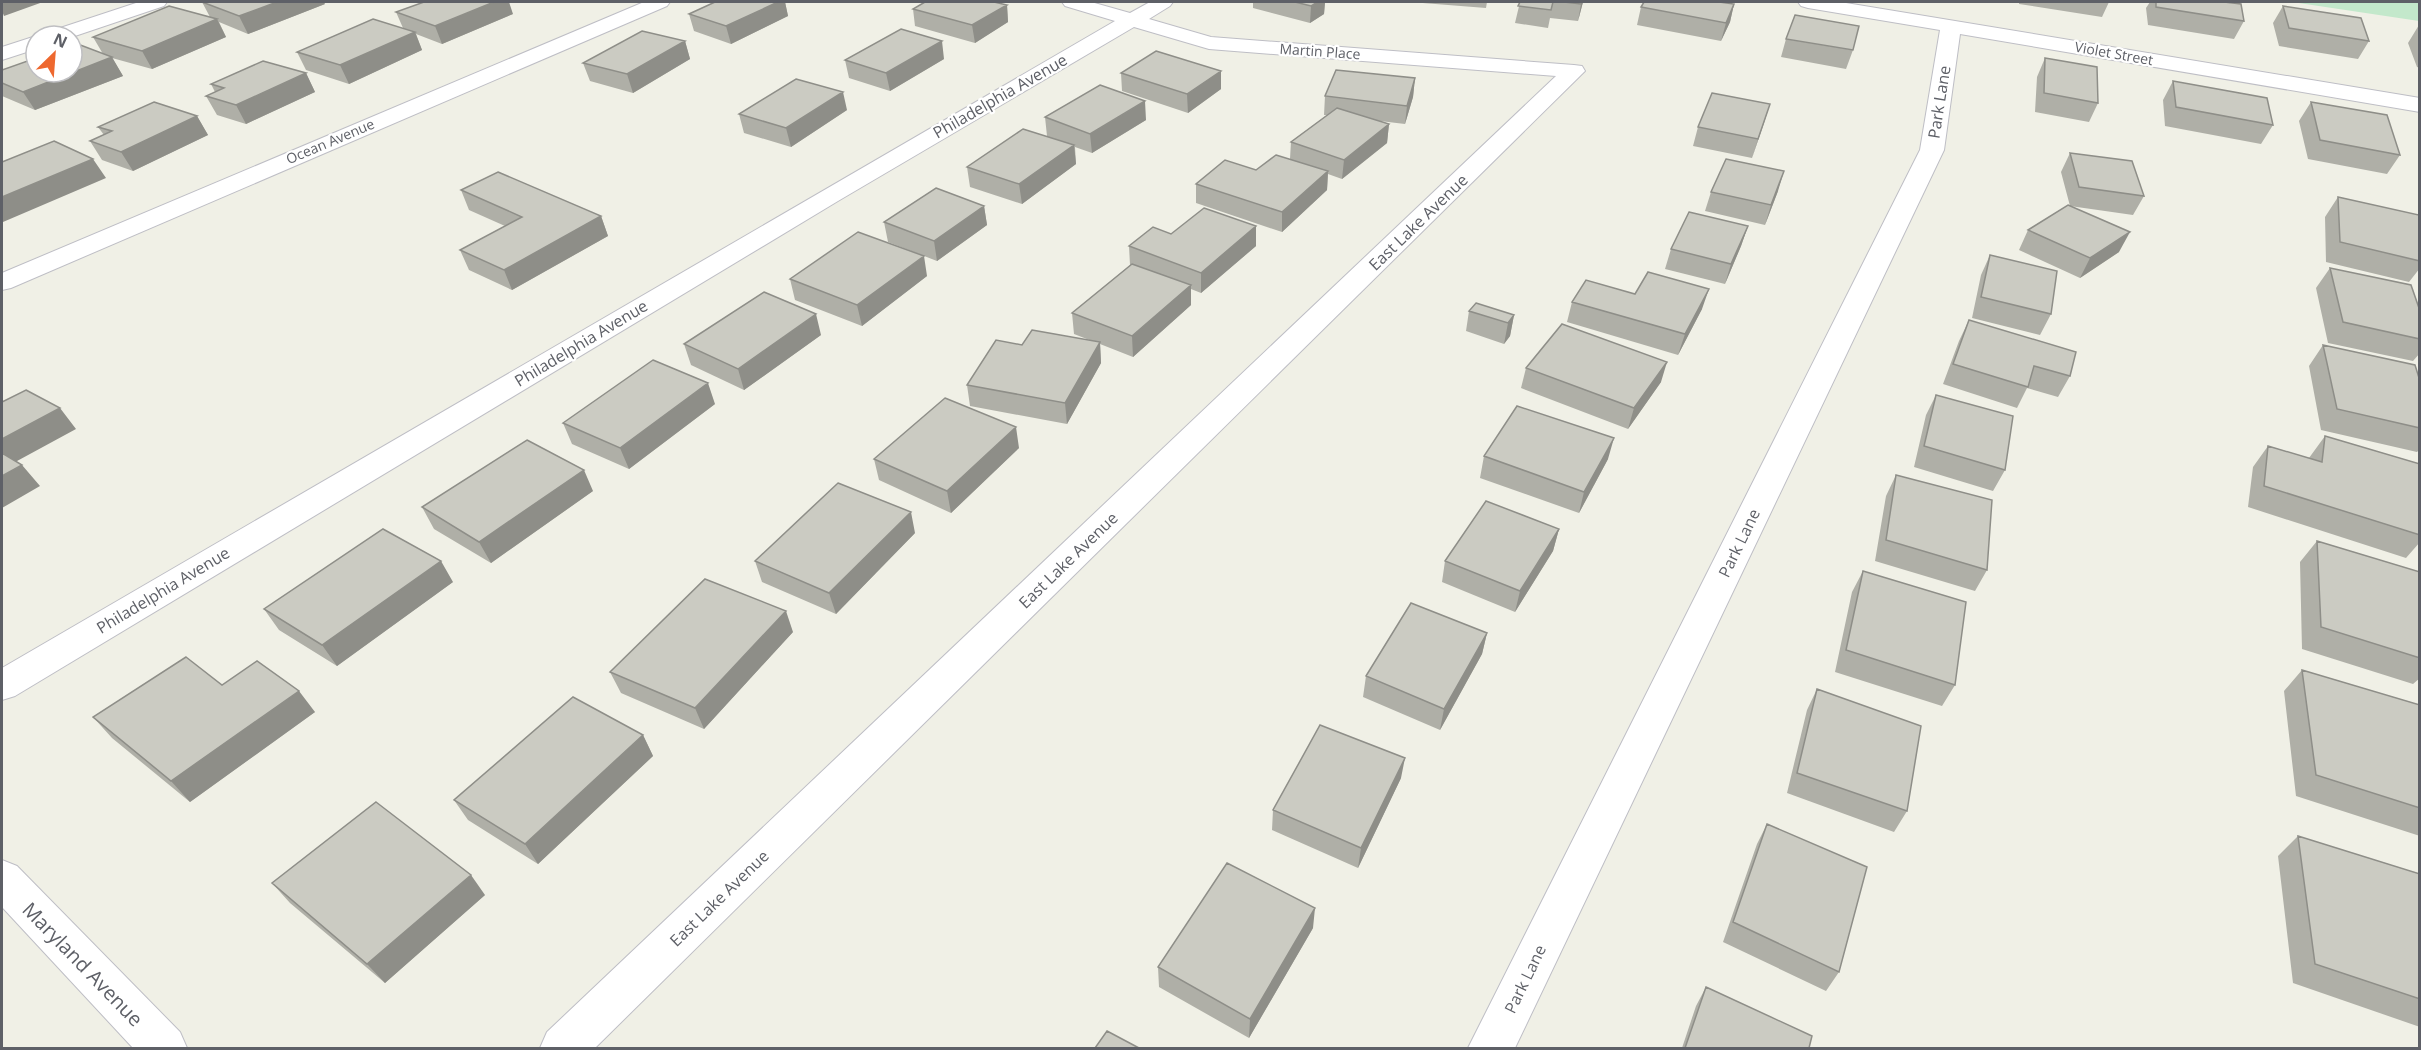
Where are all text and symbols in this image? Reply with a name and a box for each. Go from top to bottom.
north arrow [24,24,84,84]
text: N [50,28,71,53]
street label: Violet Street [2073,37,2155,69]
street label: Martin Place [1279,39,1361,63]
street label: Philadelphia Avenue [929,49,1071,143]
street label: Park Lane [1922,64,1956,140]
street label: Ocean Avenue [283,114,377,168]
street label: East Lake Avenue [1364,169,1472,275]
street label: Philadelphia Avenue [510,295,652,391]
street label: Park Lane [1713,505,1765,581]
street label: East Lake Avenue [1014,507,1122,613]
street label: Philadelphia Avenue [92,542,234,638]
street label: East Lake Avenue [665,845,773,951]
street label: Maryland Avenue [17,896,149,1032]
street label: Park Lane [1499,941,1551,1017]

